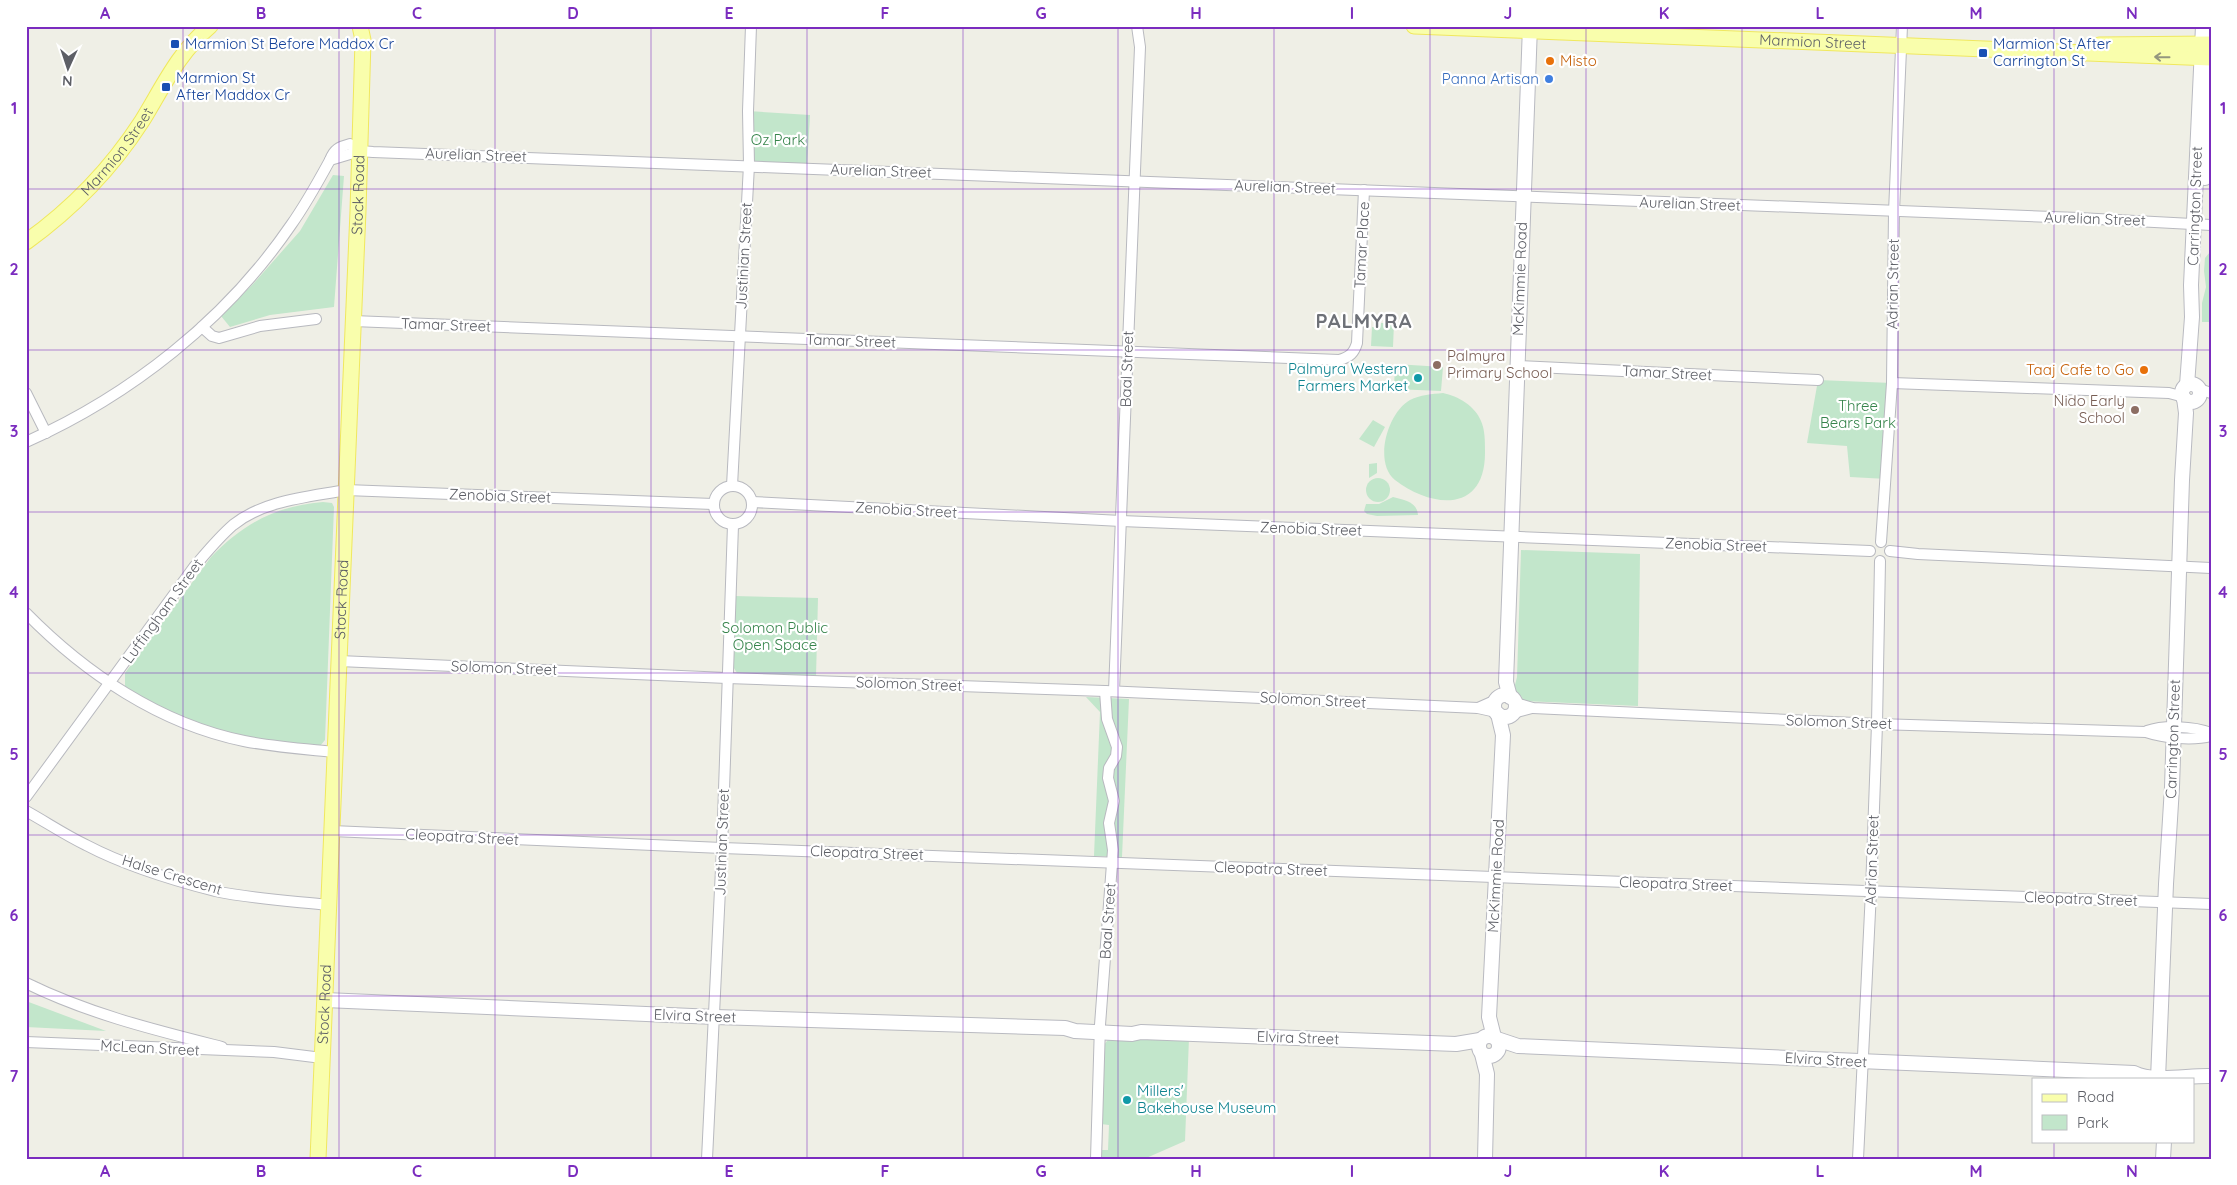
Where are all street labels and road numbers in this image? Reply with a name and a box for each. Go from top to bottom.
street label: Marmion Street [1759,30,1867,53]
street label: Marmion Street [76,104,157,200]
street label: Aurelian Street [425,143,527,166]
street label: Carrington Street [2183,146,2206,266]
street label: Stock Road [347,155,369,235]
street label: Aurelian Street [830,159,932,182]
street label: Aurelian Street [1234,175,1336,198]
street label: Aurelian Street [1639,192,1741,215]
street label: Tamar Place [1350,201,1373,289]
street label: Justinian Street [731,202,756,310]
street label: Aurelian Street [2044,207,2146,230]
street label: McKimmie Road [1508,222,1531,336]
street label: Adrian Street [1882,239,1903,329]
street label: Tamar Street [401,313,491,336]
street label: Tamar Street [806,329,896,352]
street label: Baal Street [1116,330,1137,408]
street label: Tamar Street [1621,361,1713,384]
street label: Zenobia Street [449,484,551,507]
street label: Zenobia Street [854,497,958,522]
street label: Zenobia Street [1260,517,1362,540]
street label: Zenobia Street [1665,533,1767,556]
street label: Luffingham Street [118,555,207,667]
street label: Stock Road [330,559,352,640]
street label: Solomon Street [451,656,557,679]
street label: Solomon Street [856,672,962,695]
street label: Carrington Street [2161,679,2184,799]
street label: Solomon Street [1259,687,1367,712]
street label: Solomon Street [1786,710,1892,733]
street label: Justinian Street [710,788,733,896]
street label: Adrian Street [1860,814,1883,906]
street label: McKimmie Road [1483,819,1508,933]
street label: Cleopatra Street [405,824,519,849]
street label: Cleopatra Street [810,841,924,864]
street label: Halse Crescent [120,850,225,899]
street label: Cleopatra Street [1214,857,1328,880]
street label: Cleopatra Street [1619,872,1733,895]
street label: Baal Street [1095,882,1120,960]
street label: Cleopatra Street [2024,887,2138,910]
street label: Stock Road [313,964,335,1044]
street label: Elvira Street [653,1005,737,1026]
street label: Elvira Street [1256,1027,1340,1048]
street label: McLean Street [100,1035,200,1060]
street label: Elvira Street [1784,1048,1868,1071]

